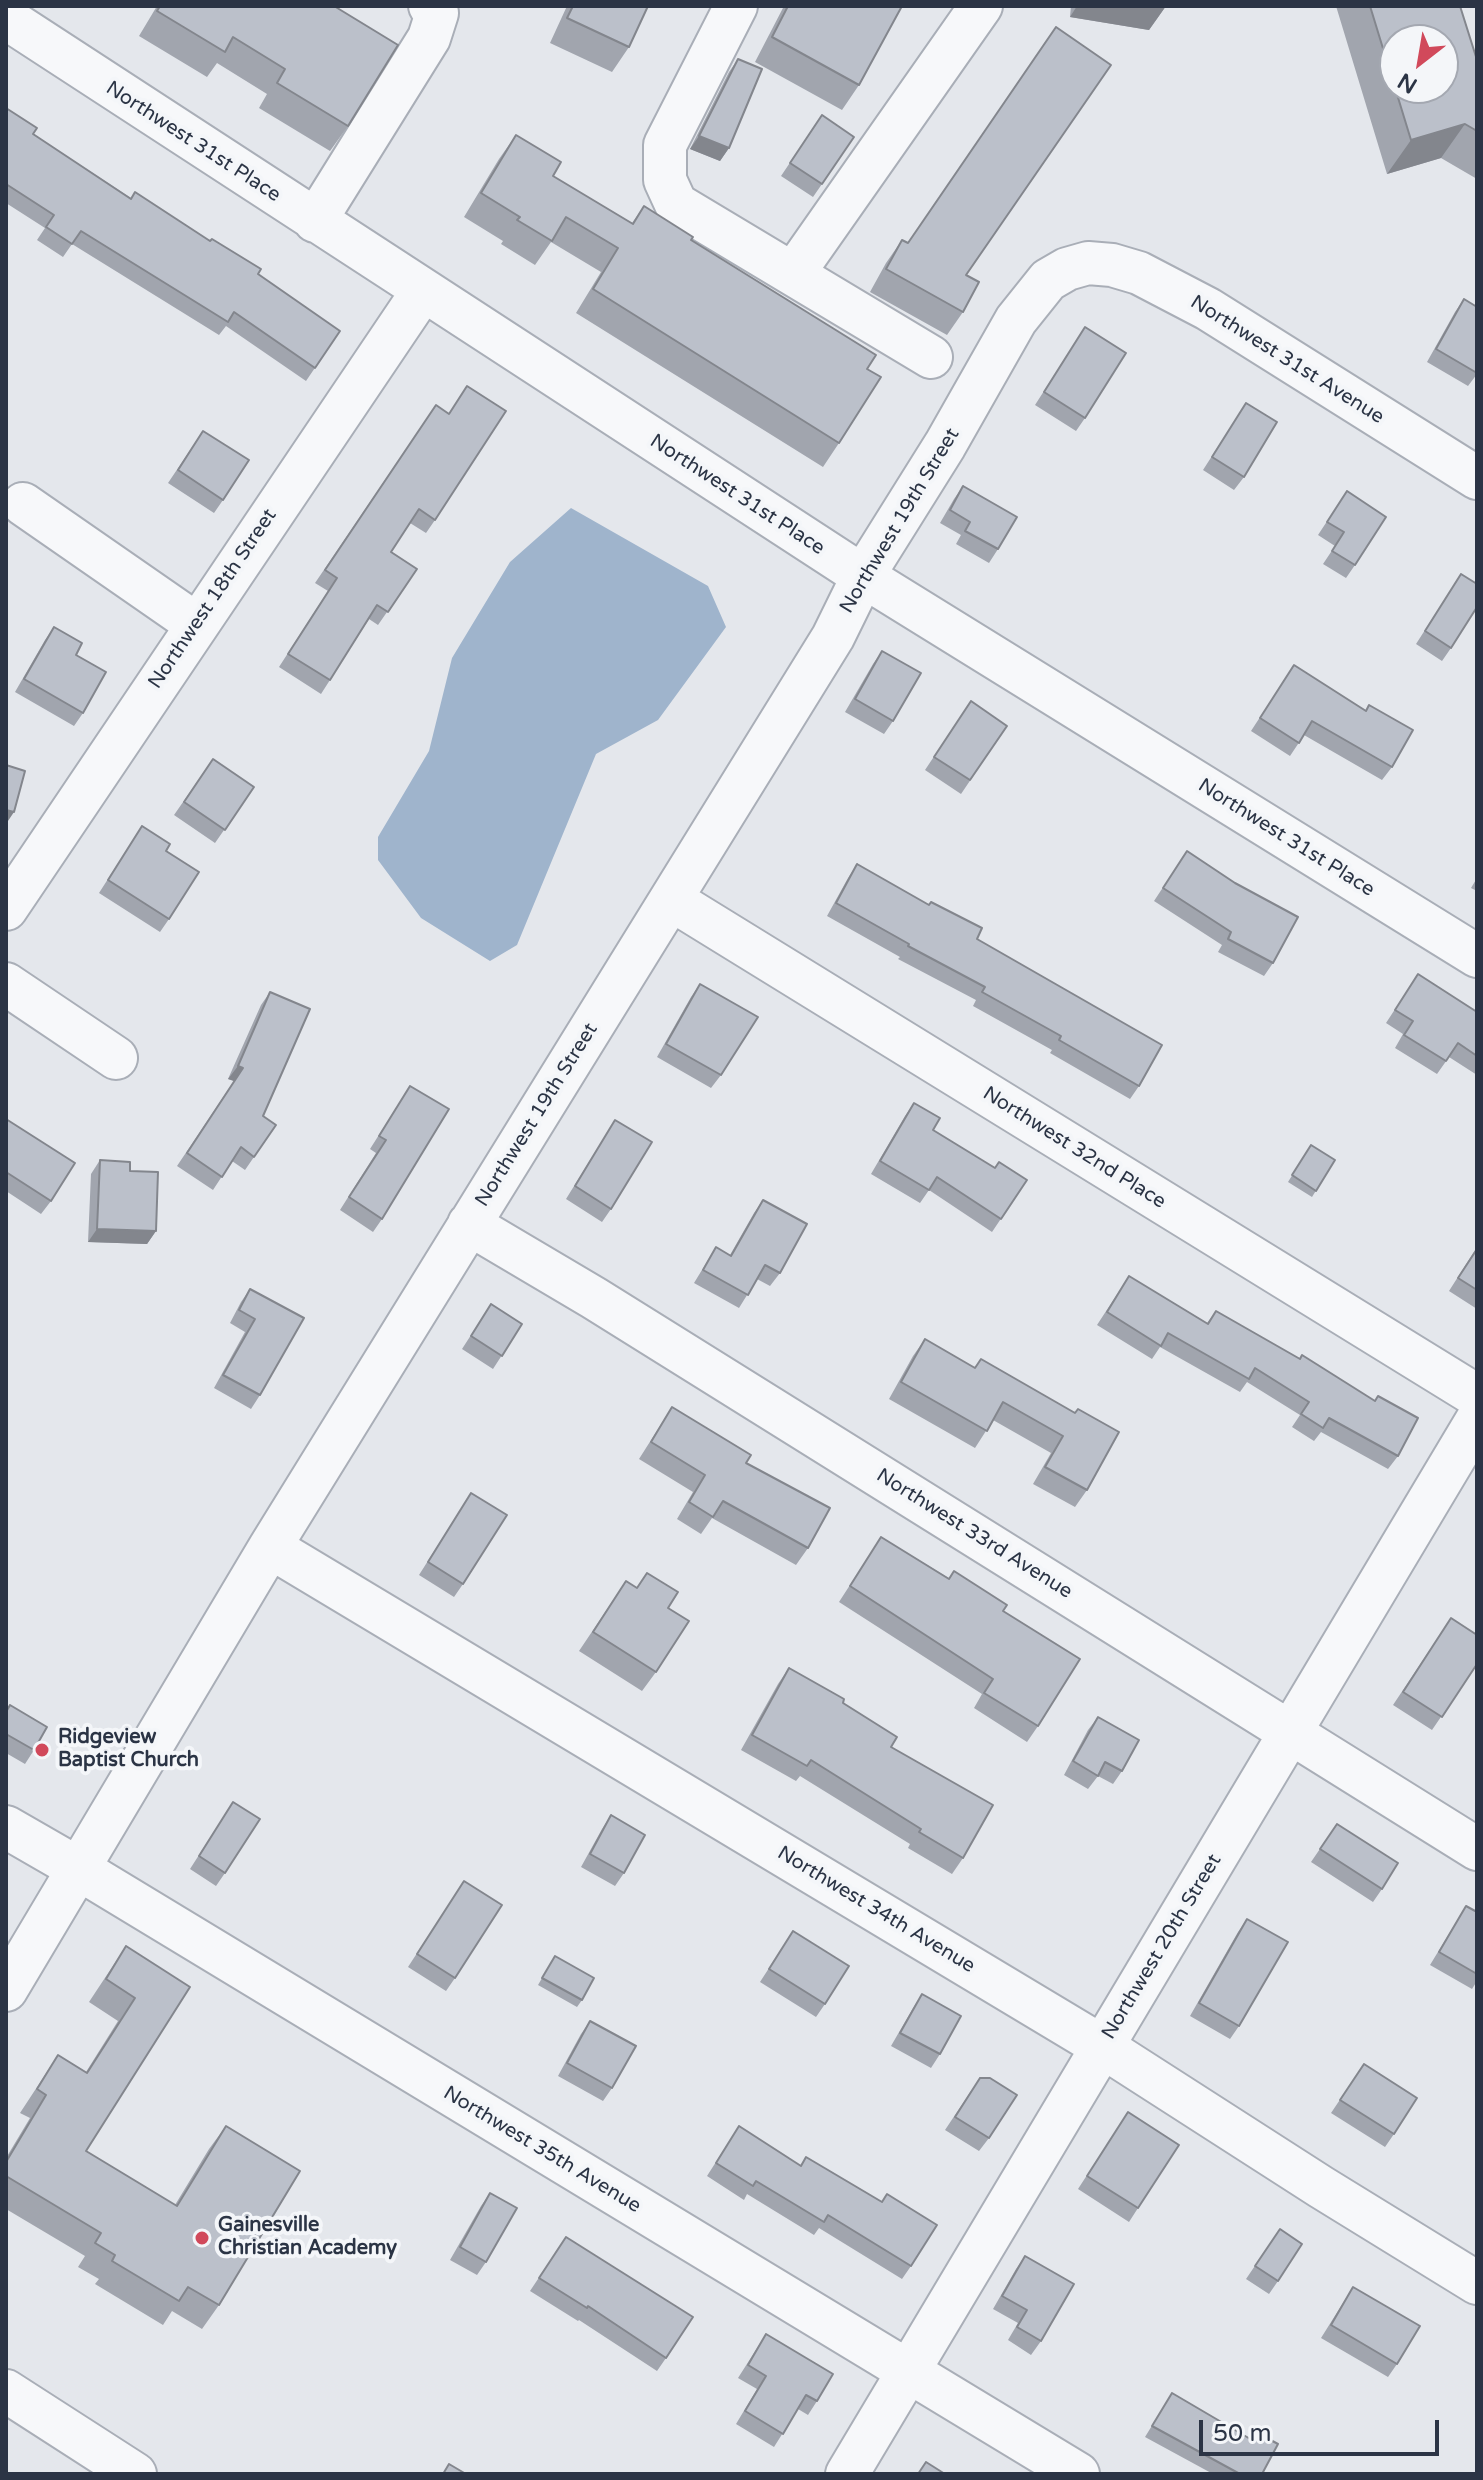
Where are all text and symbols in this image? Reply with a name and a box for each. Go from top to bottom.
north arrow [1379,24,1459,104]
text: N [1393,67,1422,99]
street label: Northwest 31st Place [101,77,285,207]
street label: Northwest 31st Avenue [1186,291,1388,429]
street label: Northwest 19th Street [835,424,965,618]
street label: Northwest 31st Place [645,430,829,560]
street label: Northwest 18th Street [144,504,282,694]
street label: Northwest 31st Place [1193,774,1379,902]
street label: Northwest 19th Street [471,1019,603,1211]
street label: Northwest 32nd Place [978,1082,1170,1214]
street label: Northwest 33rd Avenue [872,1464,1076,1604]
place label: Ridgeview Baptist Church [58,1726,199,1773]
marker: Ridgeview Baptist Church [33,1741,51,1759]
street label: Northwest 34th Avenue [773,1841,979,1979]
street label: Northwest 20th Street [1097,1850,1227,2044]
street label: Northwest 35th Avenue [439,2081,645,2219]
place label: Gainesville Christian Academy [218,2214,397,2261]
marker: Gainesville Christian Academy [193,2229,211,2247]
scale bar [1203,2404,1443,2454]
text: 50 m [1213,2419,1271,2448]

